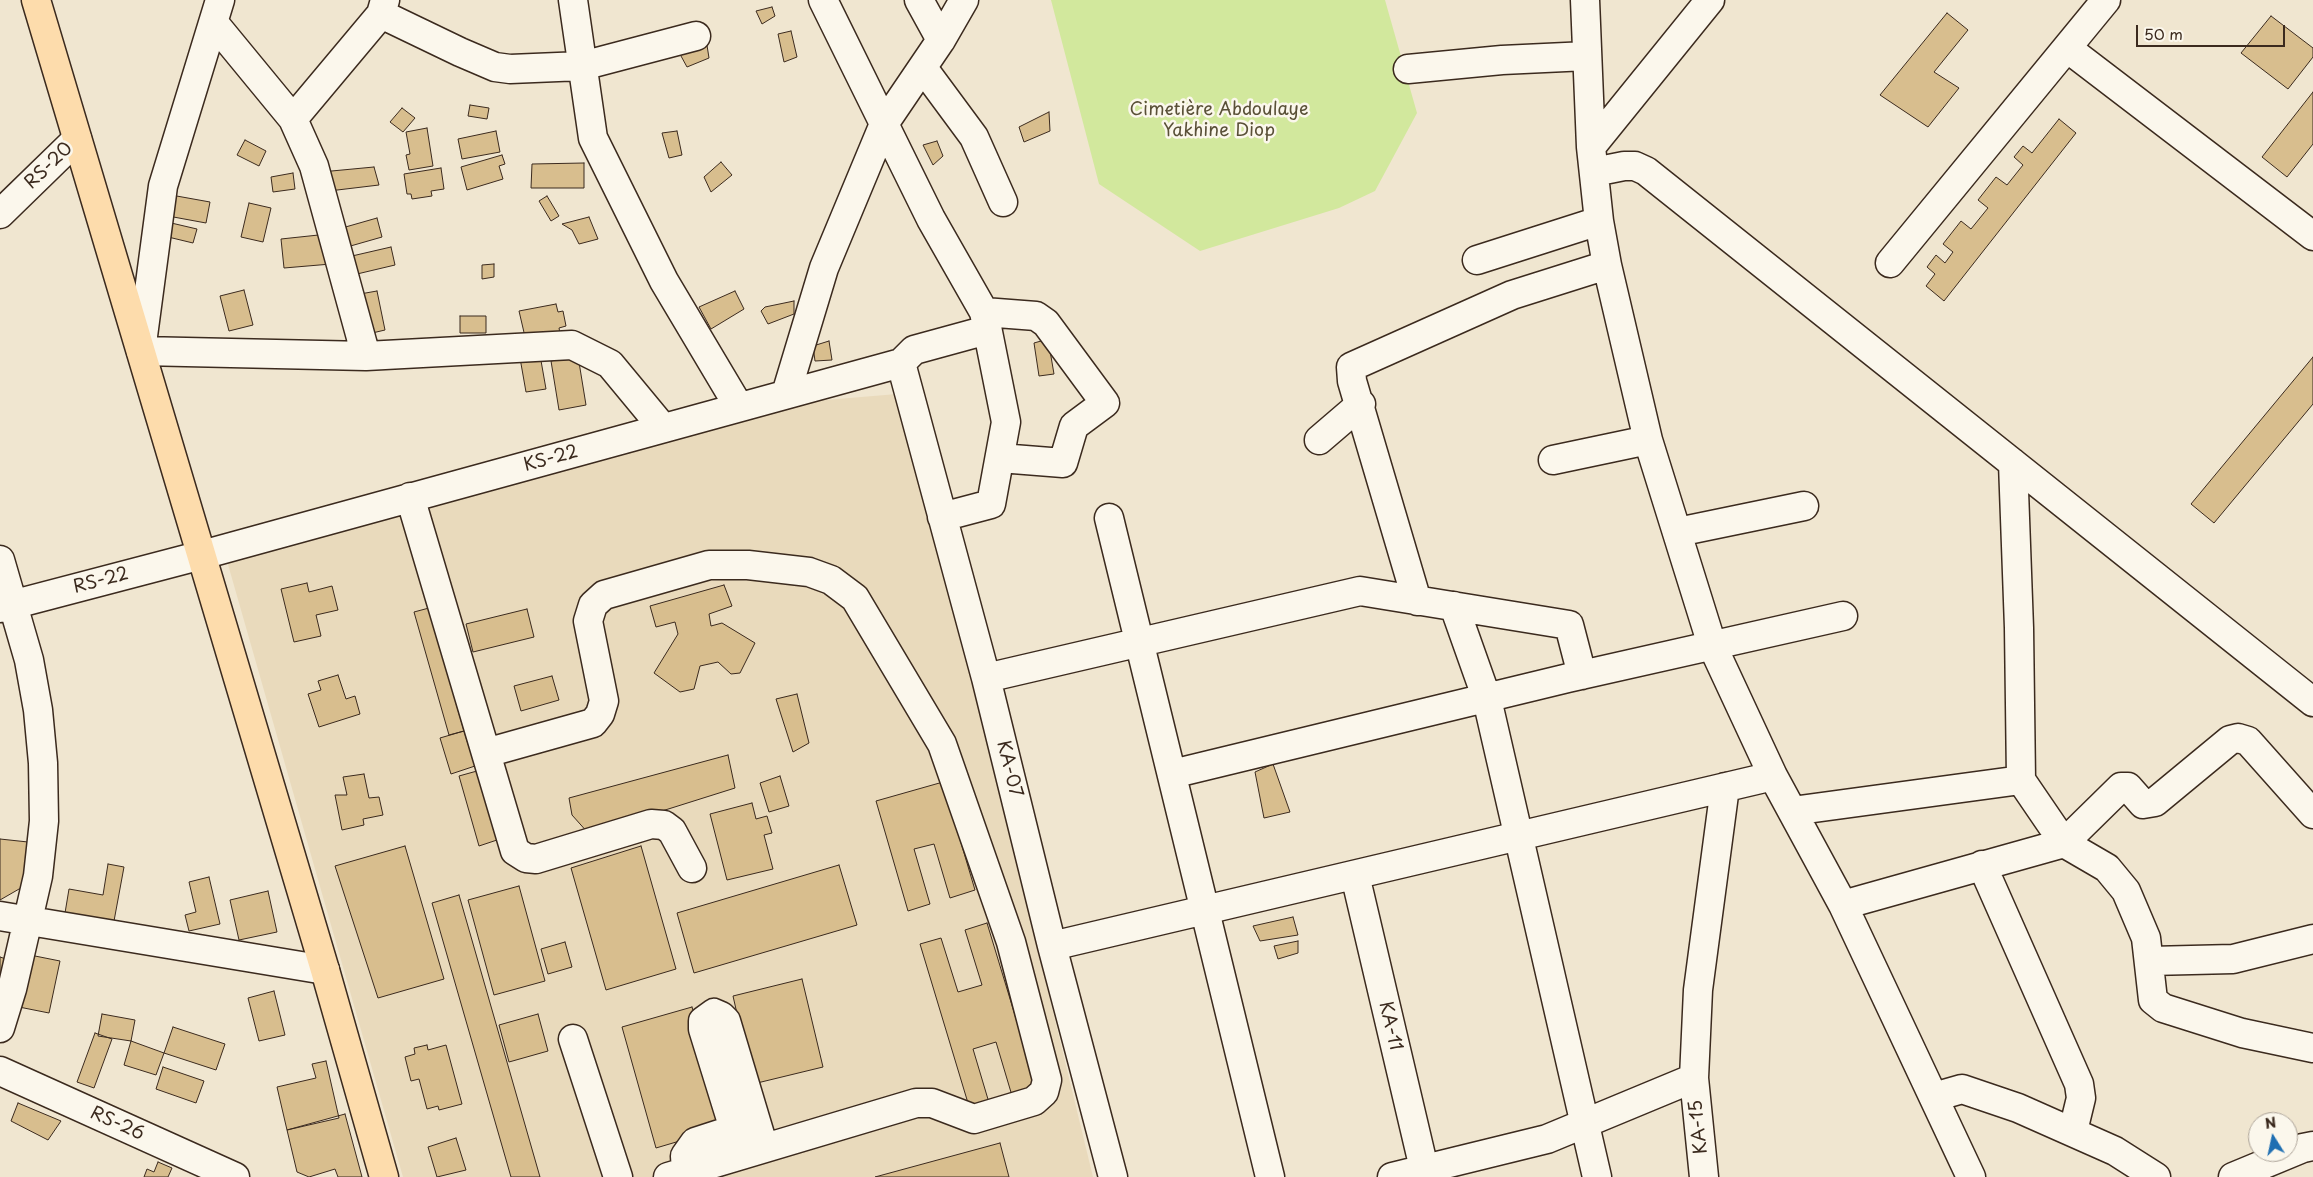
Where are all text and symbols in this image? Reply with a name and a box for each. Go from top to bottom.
scale bar [2138,15,2287,47]
text: 50 m [2144,22,2183,45]
park label: Cimetière Abdoulaye Yakhine Diop [1130,99,1308,142]
street label: RS-20 [21,138,77,194]
street label: KS-22 [521,441,581,477]
street label: RS-22 [71,563,131,599]
street label: KA-07 [992,738,1026,800]
street label: KA-11 [1374,999,1406,1053]
street label: KA-15 [1685,1099,1713,1155]
street label: RS-26 [87,1103,147,1145]
text: N [2263,1111,2278,1134]
north arrow [2248,1112,2298,1162]

